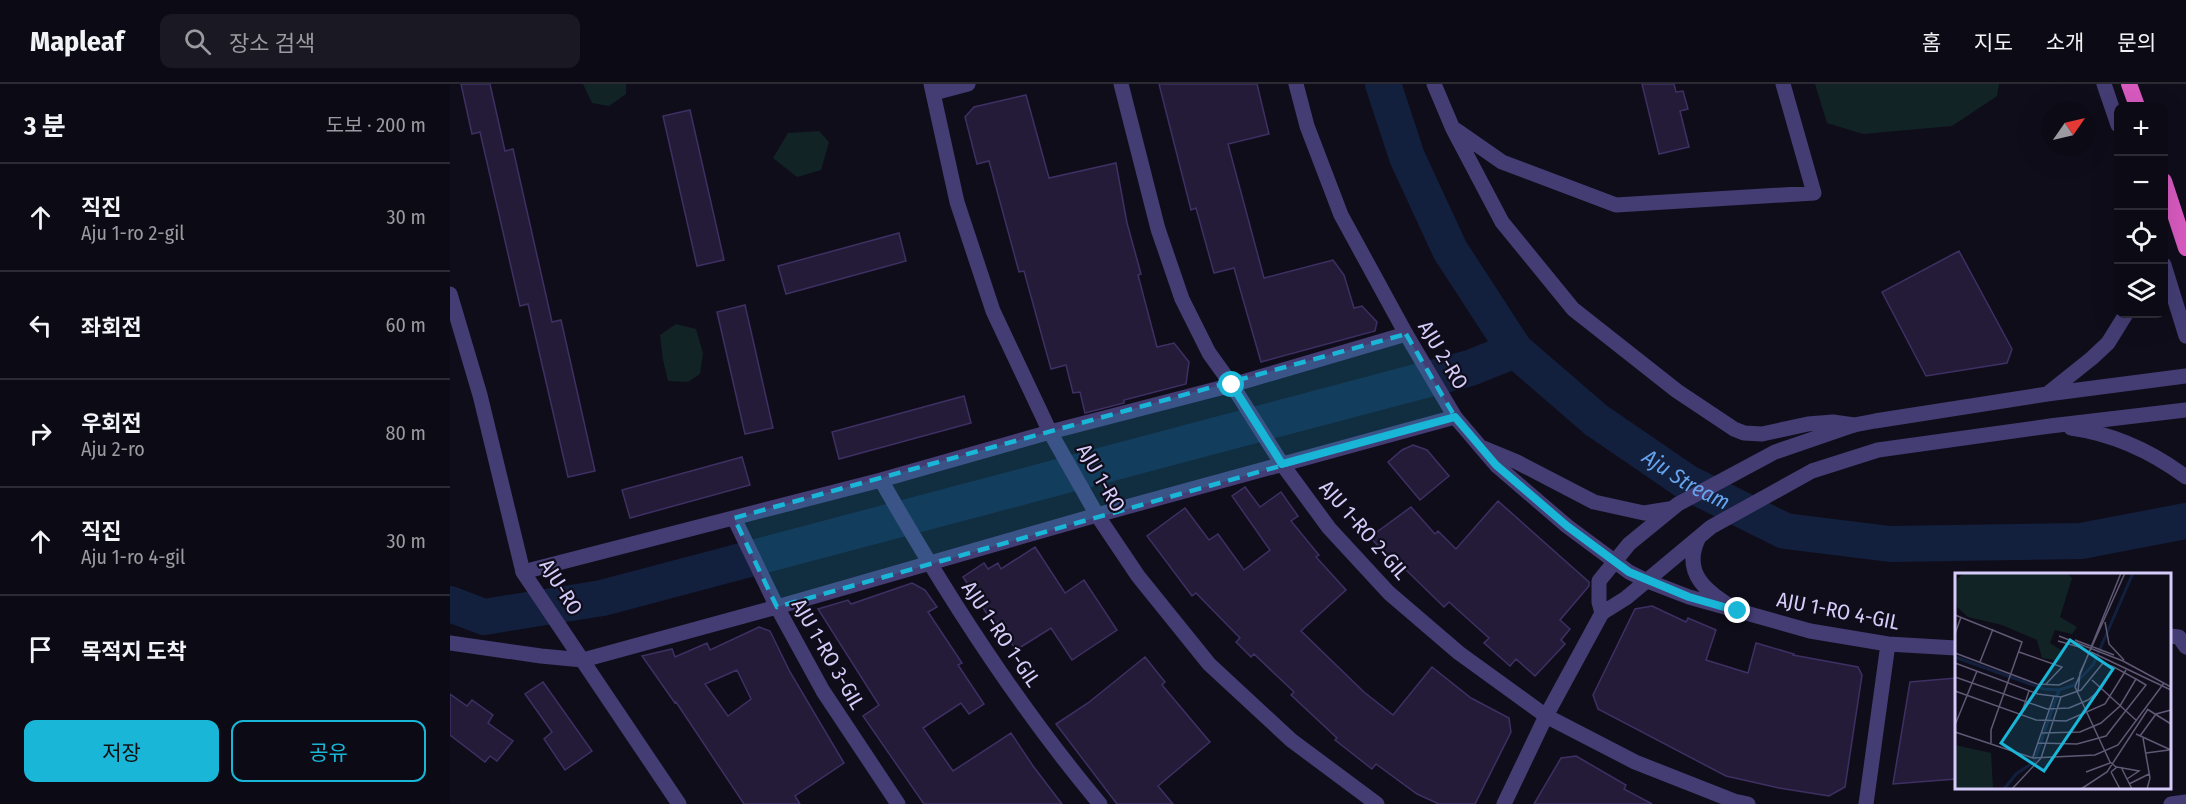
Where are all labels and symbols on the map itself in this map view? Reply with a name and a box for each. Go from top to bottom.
north arrow [2042,102,2096,156]
street label: AJU 2-RO [1412,316,1474,394]
route start [1218,371,1244,397]
street label: AJU 1-RO [1071,439,1131,517]
water label: Aju Stream [1637,442,1735,515]
street label: AJU 1-RO 2-GIL [1314,475,1415,586]
street label: AJU-RO [534,554,588,620]
inset map [1955,573,2171,789]
street label: AJU 1-RO 1-GIL [956,576,1046,692]
street label: AJU 1-RO 4-GIL [1775,586,1902,636]
street label: AJU 1-RO 3-GIL [786,594,870,715]
route end [1724,597,1750,623]

